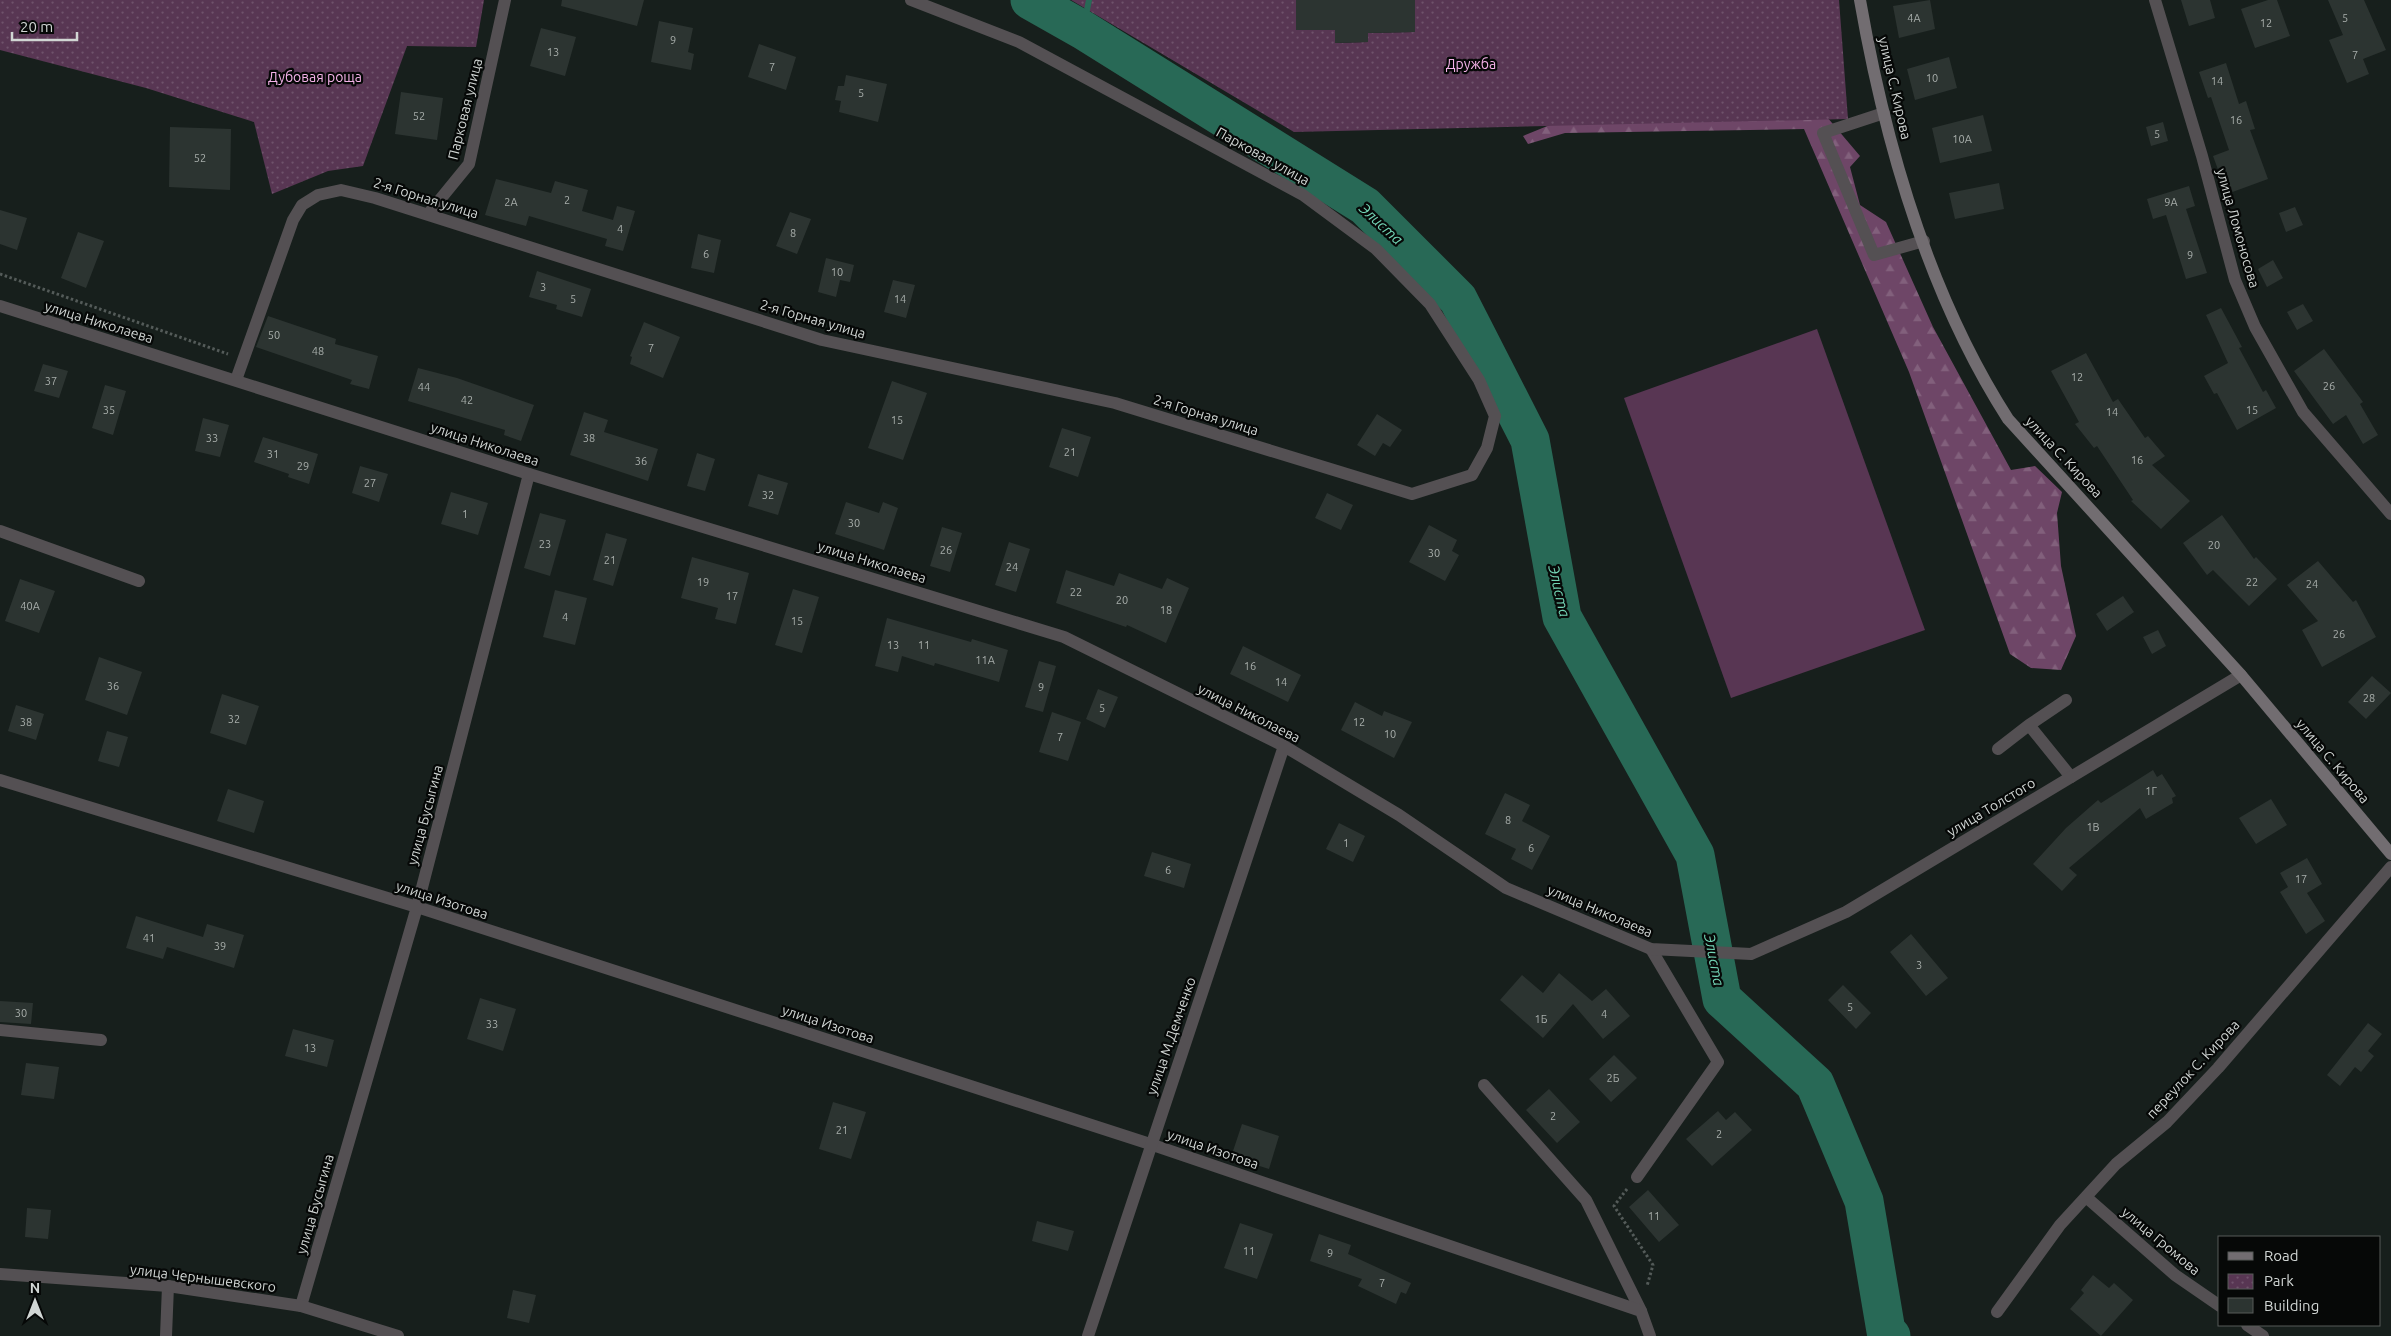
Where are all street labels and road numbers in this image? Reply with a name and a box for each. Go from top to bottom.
street label: улица С. Кирова [1875,35,1915,141]
street label: Парковая улица [445,57,485,161]
street label: Парковая улица [1214,124,1312,188]
street label: улица Ломоносова [2213,166,2263,290]
street label: 2-я Горная улица [372,174,480,222]
street label: 2-я Горная улица [758,296,868,342]
street label: улица Николаева [43,298,155,346]
street label: 2-я Горная улица [1152,391,1260,439]
street label: улица С. Кирова [2022,413,2106,501]
street label: улица Николаева [429,419,541,469]
street label: улица Николаева [816,538,928,586]
street label: улица Николаева [1195,680,1303,746]
street label: улица С. Кирова [2293,716,2373,806]
street label: улица Бусыгина [404,763,446,867]
street label: улица Толстого [1944,774,2038,840]
street label: улица Изотова [394,878,490,922]
street label: улица Николаева [1545,882,1655,940]
street label: улица М.Демченко [1143,975,1199,1097]
street label: улица Изотова [780,1002,876,1046]
street label: переулок С. Кирова [2143,1016,2243,1122]
street label: улица Изотова [1165,1126,1261,1172]
street label: улица Бусыгина [293,1152,337,1256]
street label: улица Громова [2119,1204,2203,1278]
street label: улица Чернышевского [129,1261,277,1295]

